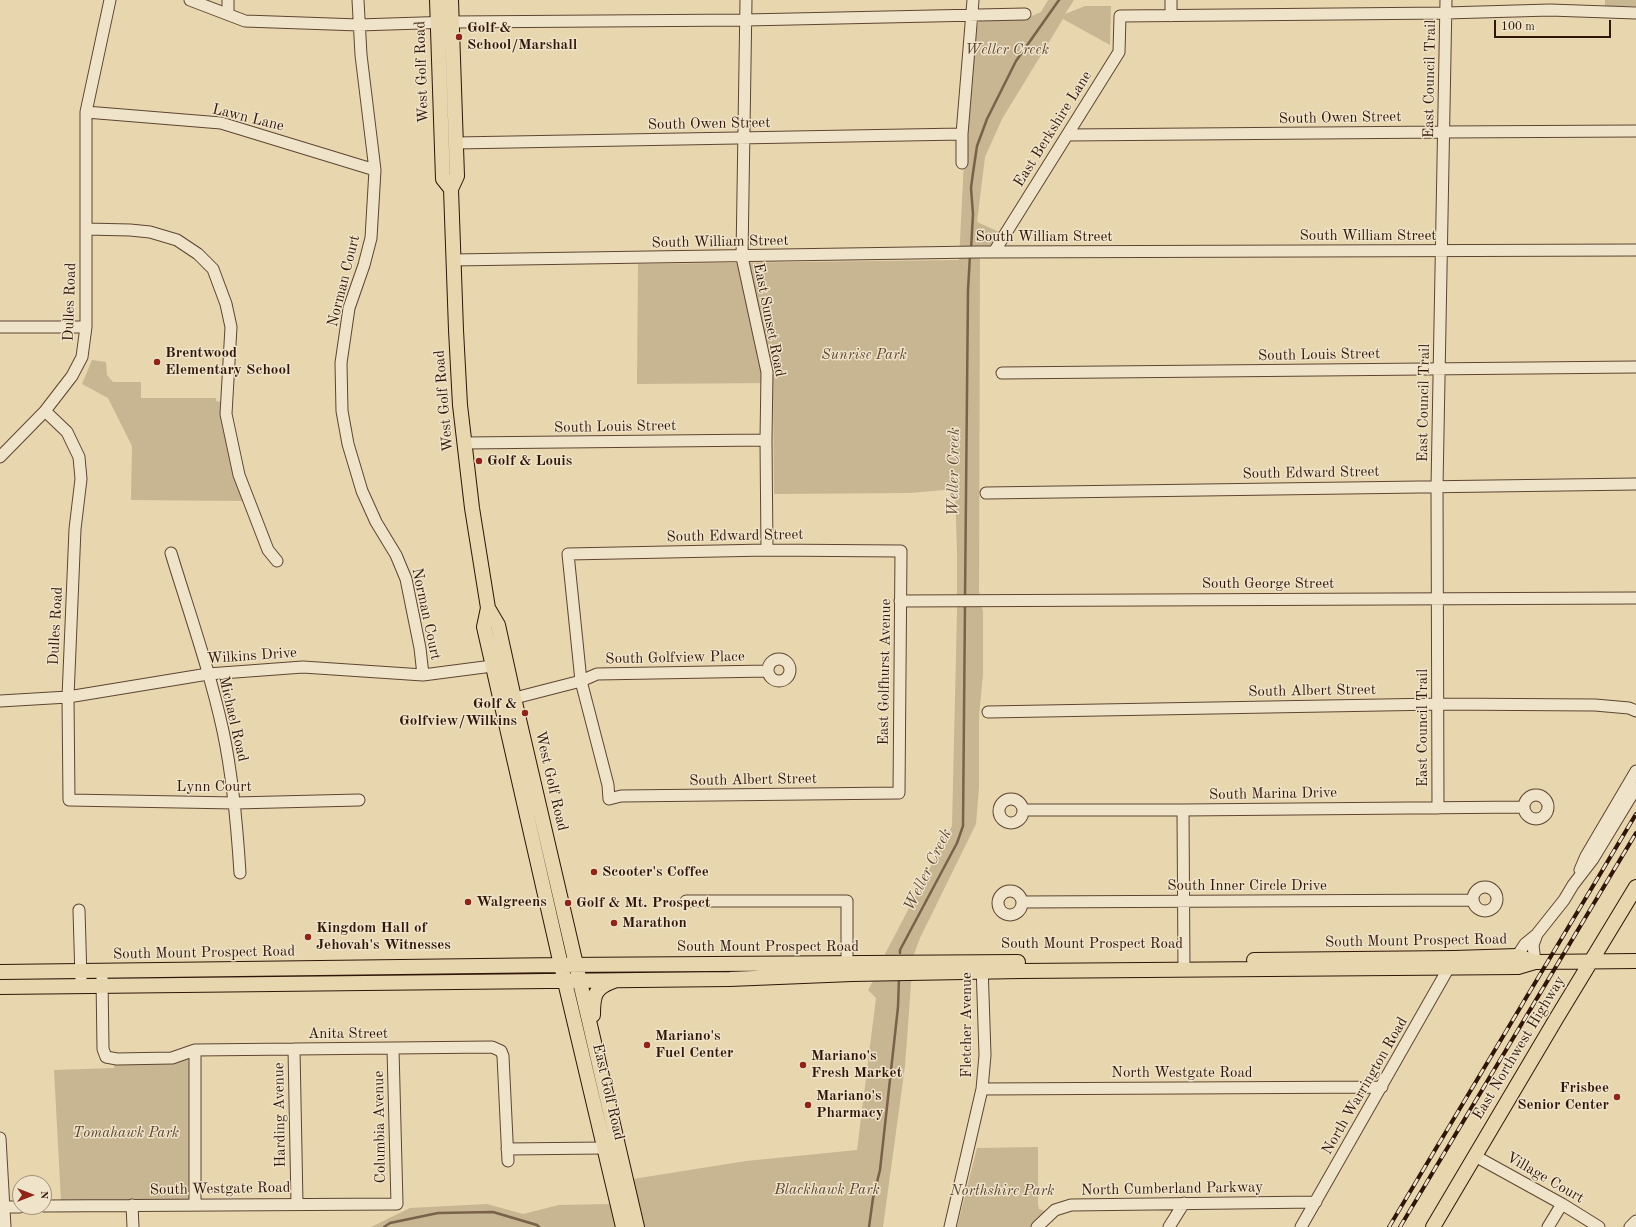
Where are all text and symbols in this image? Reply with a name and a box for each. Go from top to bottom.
scale bar [1496,12,1613,38]
place label: Golf & School/Marshall [467,19,577,54]
street label: East Council Trail [1420,20,1440,138]
street label: West Golf Road [411,21,433,123]
text: 100 m [1501,21,1535,33]
marker: Golf & School/Marshall [454,32,464,42]
park label: Weller Creek [965,41,1049,59]
street label: East Berkshire Lane [1010,68,1096,190]
street label: Lawn Lane [210,100,286,136]
street label: South Owen Street [1278,108,1402,128]
street label: South Owen Street [647,114,771,134]
street label: South William Street [1299,227,1437,245]
street label: South William Street [975,228,1113,246]
street label: South William Street [651,232,789,252]
street label: Norman Court [324,233,364,329]
street label: Dulles Road [60,262,80,342]
street label: East Sunset Road [749,262,789,378]
place label: Brentwood Elementary School [165,344,291,379]
street label: East Council Trail [1414,344,1434,462]
street label: South Louis Street [1258,345,1380,365]
park label: Sunrise Park [821,346,907,364]
street label: West Golf Road [431,349,457,453]
marker: Brentwood Elementary School [152,357,162,367]
street label: South Louis Street [554,417,676,437]
water label: Weller Creek [944,427,964,517]
place label: Golf & Louis [487,452,572,470]
marker: Golf & Louis [474,456,484,466]
street label: South Edward Street [1242,463,1380,483]
street label: South Edward Street [666,526,804,546]
street label: Norman Court [407,566,445,662]
street label: South George Street [1202,575,1334,593]
street label: Dulles Road [45,586,67,666]
street label: East Golfhurst Avenue [875,598,895,746]
street label: Wilkins Drive [206,644,298,668]
street label: South Golfview Place [605,648,745,668]
street label: East Council Trail [1414,669,1432,787]
street label: Michael Road [214,674,252,764]
street label: South Albert Street [1248,681,1376,701]
place label: Golf & Golfview/Wilkins [399,695,517,730]
marker: Golf & Golfview/Wilkins [520,708,530,718]
street label: West Golf Road [531,729,571,833]
street label: South Albert Street [689,770,817,790]
street label: Lynn Court [176,778,252,796]
street label: South Marina Drive [1209,784,1337,804]
water label: Weller Creek [900,826,956,914]
place label: Scooter's Coffee [602,863,709,881]
marker: Scooter's Coffee [589,867,599,877]
street label: South Inner Circle Drive [1167,877,1327,895]
place label: Walgreens [476,893,547,911]
place label: Golf & Mt. Prospect [576,894,710,912]
marker: Walgreens [463,897,473,907]
marker: Golf & Mt. Prospect [563,898,573,908]
place label: Marathon [622,914,687,932]
marker: Marathon [609,918,619,928]
place label: Kingdom Hall of Jehovah's Witnesses [316,919,451,954]
street label: South Mount Prospect Road [1325,930,1507,952]
marker: Kingdom Hall of Jehovah's Witnesses [303,932,313,942]
street label: South Mount Prospect Road [1001,935,1183,953]
street label: South Mount Prospect Road [677,938,859,956]
street label: South Mount Prospect Road [113,942,295,964]
street label: Fletcher Avenue [958,972,976,1078]
street label: East Northwest Highway [1469,973,1569,1123]
street label: North Warrington Road [1318,1014,1412,1158]
street label: Anita Street [308,1025,388,1043]
place label: Mariano's Fuel Center [655,1027,734,1062]
marker: Mariano's Fuel Center [642,1040,652,1050]
street label: East Golf Road [588,1042,628,1142]
place label: Mariano's Fresh Market [811,1047,902,1082]
marker: Mariano's Fresh Market [798,1060,808,1070]
street label: Harding Avenue [270,1062,290,1168]
street label: North Westgate Road [1111,1064,1253,1082]
street label: Columbia Avenue [370,1071,390,1183]
place label: Frisbee Senior Center [1517,1079,1609,1114]
place label: Mariano's Pharmacy [816,1087,884,1122]
marker: Frisbee Senior Center [1612,1092,1622,1102]
marker: Mariano's Pharmacy [803,1100,813,1110]
park label: Tomahawk Park [73,1124,179,1142]
street label: Village Court [1503,1149,1587,1207]
north arrow [12,1175,52,1215]
street label: North Cumberland Parkway [1081,1178,1263,1200]
street label: South Westgate Road [149,1179,291,1199]
park label: Blackhawk Park [774,1181,880,1199]
park label: Northshire Park [950,1182,1054,1200]
text: N [38,1191,49,1199]

